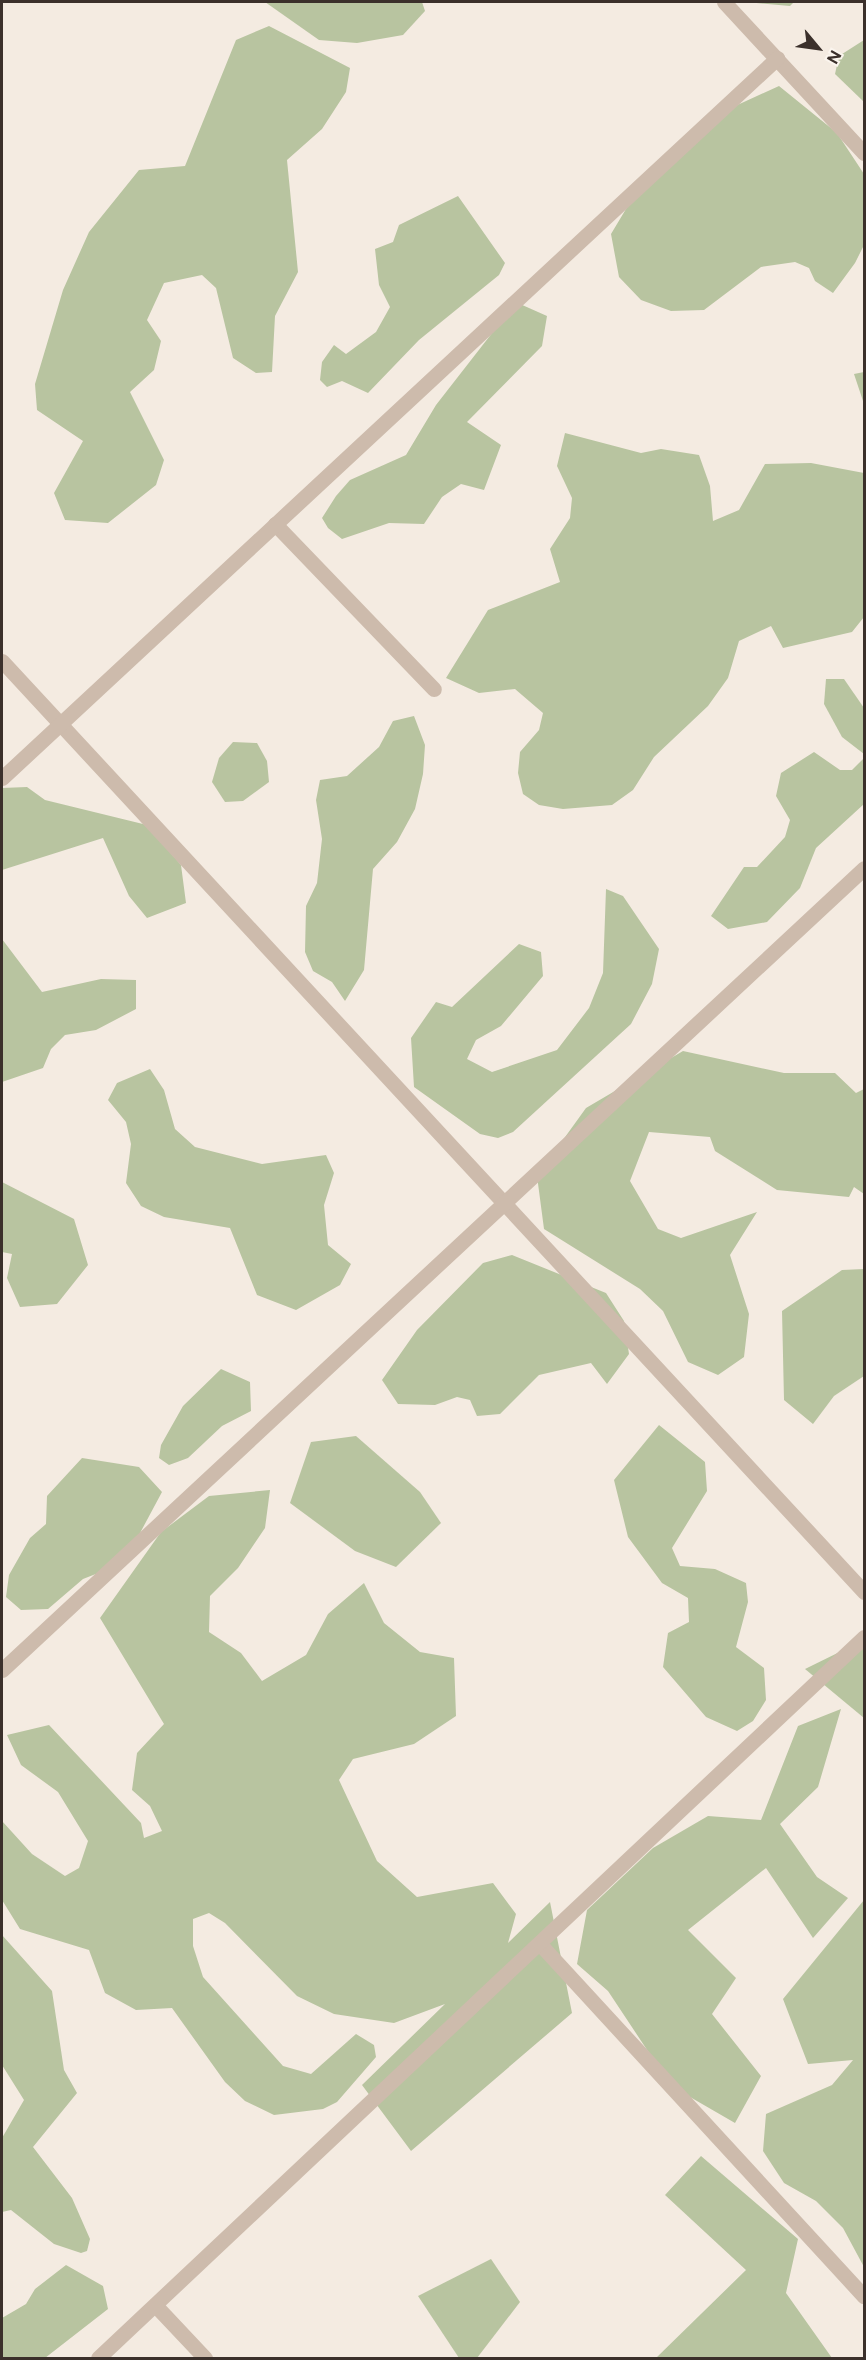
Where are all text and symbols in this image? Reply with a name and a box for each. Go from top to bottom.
north arrow [788,18,848,78]
text: N [823,47,845,67]

